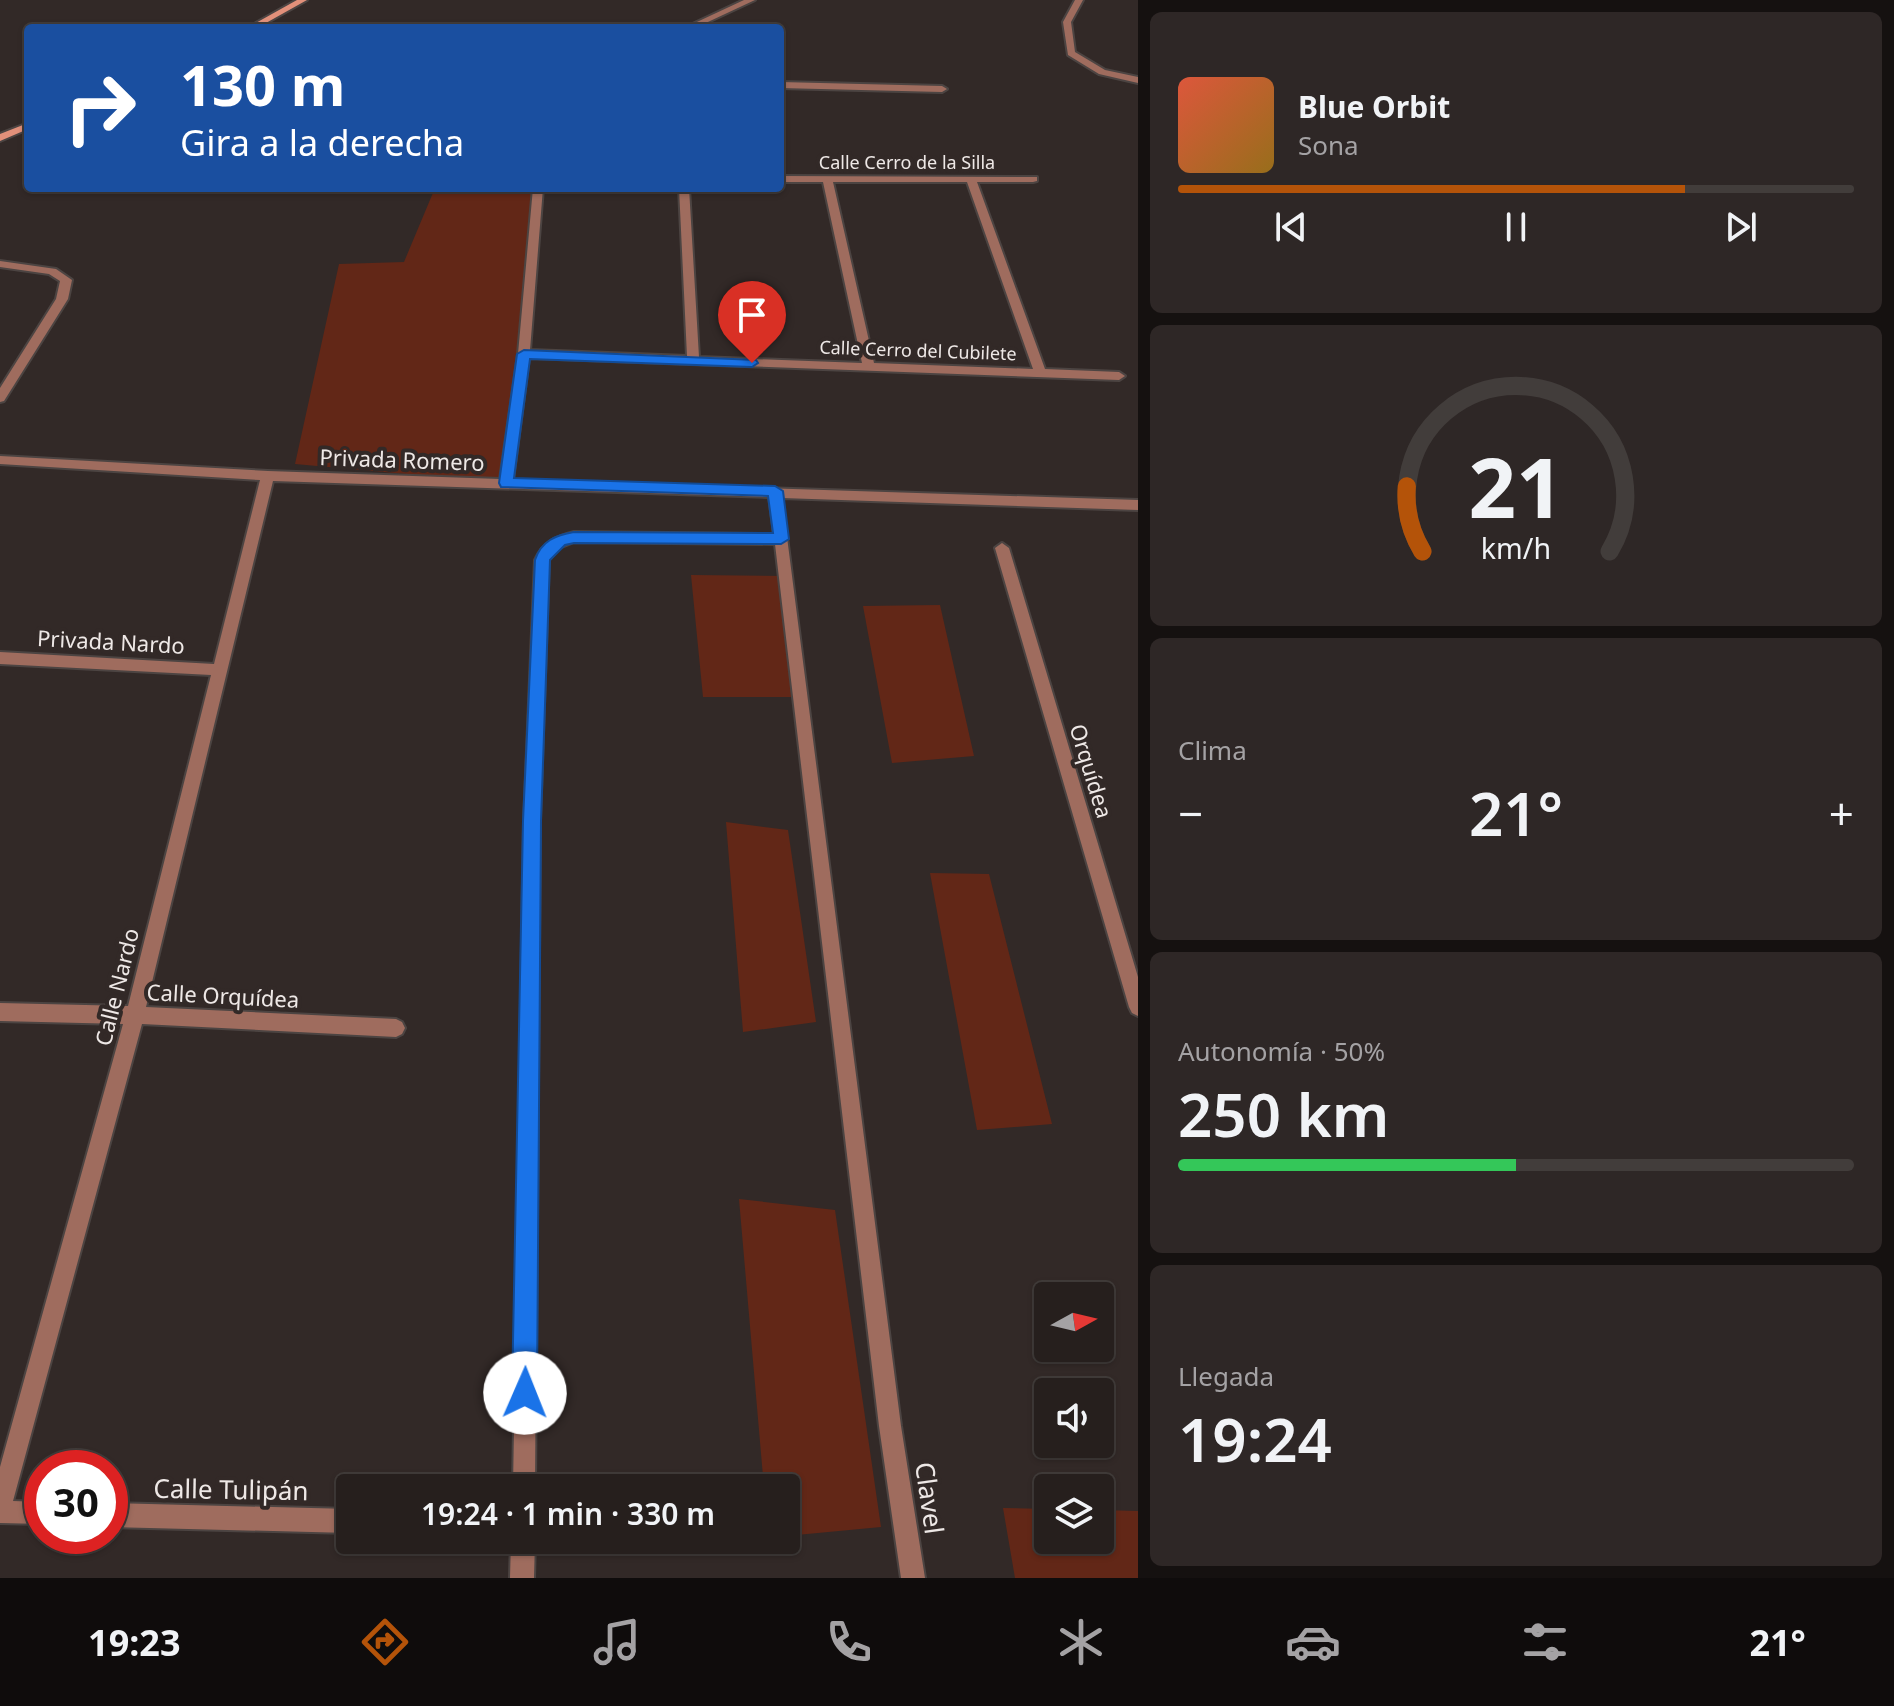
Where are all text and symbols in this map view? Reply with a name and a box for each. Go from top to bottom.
text: 130 m [180,46,345,122]
icon: right [48,56,152,160]
text: Blue Orbit [1298,86,1450,127]
text: Gira a la derecha [180,118,464,167]
text: Sona [1298,127,1359,163]
street label: Calle Cerro de la Silla [819,150,995,174]
icon: previous [1269,205,1313,249]
icon: pause [1494,205,1538,249]
icon: next [1719,205,1763,249]
pin [718,281,786,363]
icon: arrive [730,293,774,337]
street label: Calle Cerro del Cubilete [819,335,1017,365]
text: 21 [1468,428,1564,541]
street label: Privada Romero [319,441,485,477]
text: km/h [1481,528,1551,567]
street label: Privada Nardo [37,622,186,660]
street label: Orquídea [1063,720,1120,821]
text: Clima [1178,732,1247,768]
text: 21° [1469,772,1563,854]
text: − [1178,783,1203,843]
text: + [1829,783,1854,843]
street label: Calle Nardo [87,925,145,1049]
street label: Calle Orquídea [146,976,300,1014]
text: Autonomía · 50% [1178,1033,1385,1069]
text: 250 km [1178,1073,1389,1155]
north arrow [1034,1282,1114,1362]
map controls [1034,1282,1114,1554]
position arrow [483,1351,567,1435]
text: Llegada [1178,1358,1274,1394]
button: sound [1034,1378,1114,1458]
text: 19:24 [1178,1398,1332,1480]
speed limit sign: 30 [24,1450,128,1554]
street label: Clavel [907,1460,953,1536]
street label: Calle Tulipán [153,1470,309,1508]
button: layers [1034,1474,1114,1554]
text: 19:24 · 1 min · 330 m [421,1493,715,1534]
icon: directions [357,1614,413,1670]
icon: music [589,1614,645,1670]
icon: phone [821,1614,877,1670]
icon: climate [1053,1614,1109,1670]
icon: car [1285,1614,1341,1670]
icon: filters [1517,1614,1573,1670]
text: 19:23 [88,1618,181,1667]
text: 21° [1749,1618,1806,1667]

